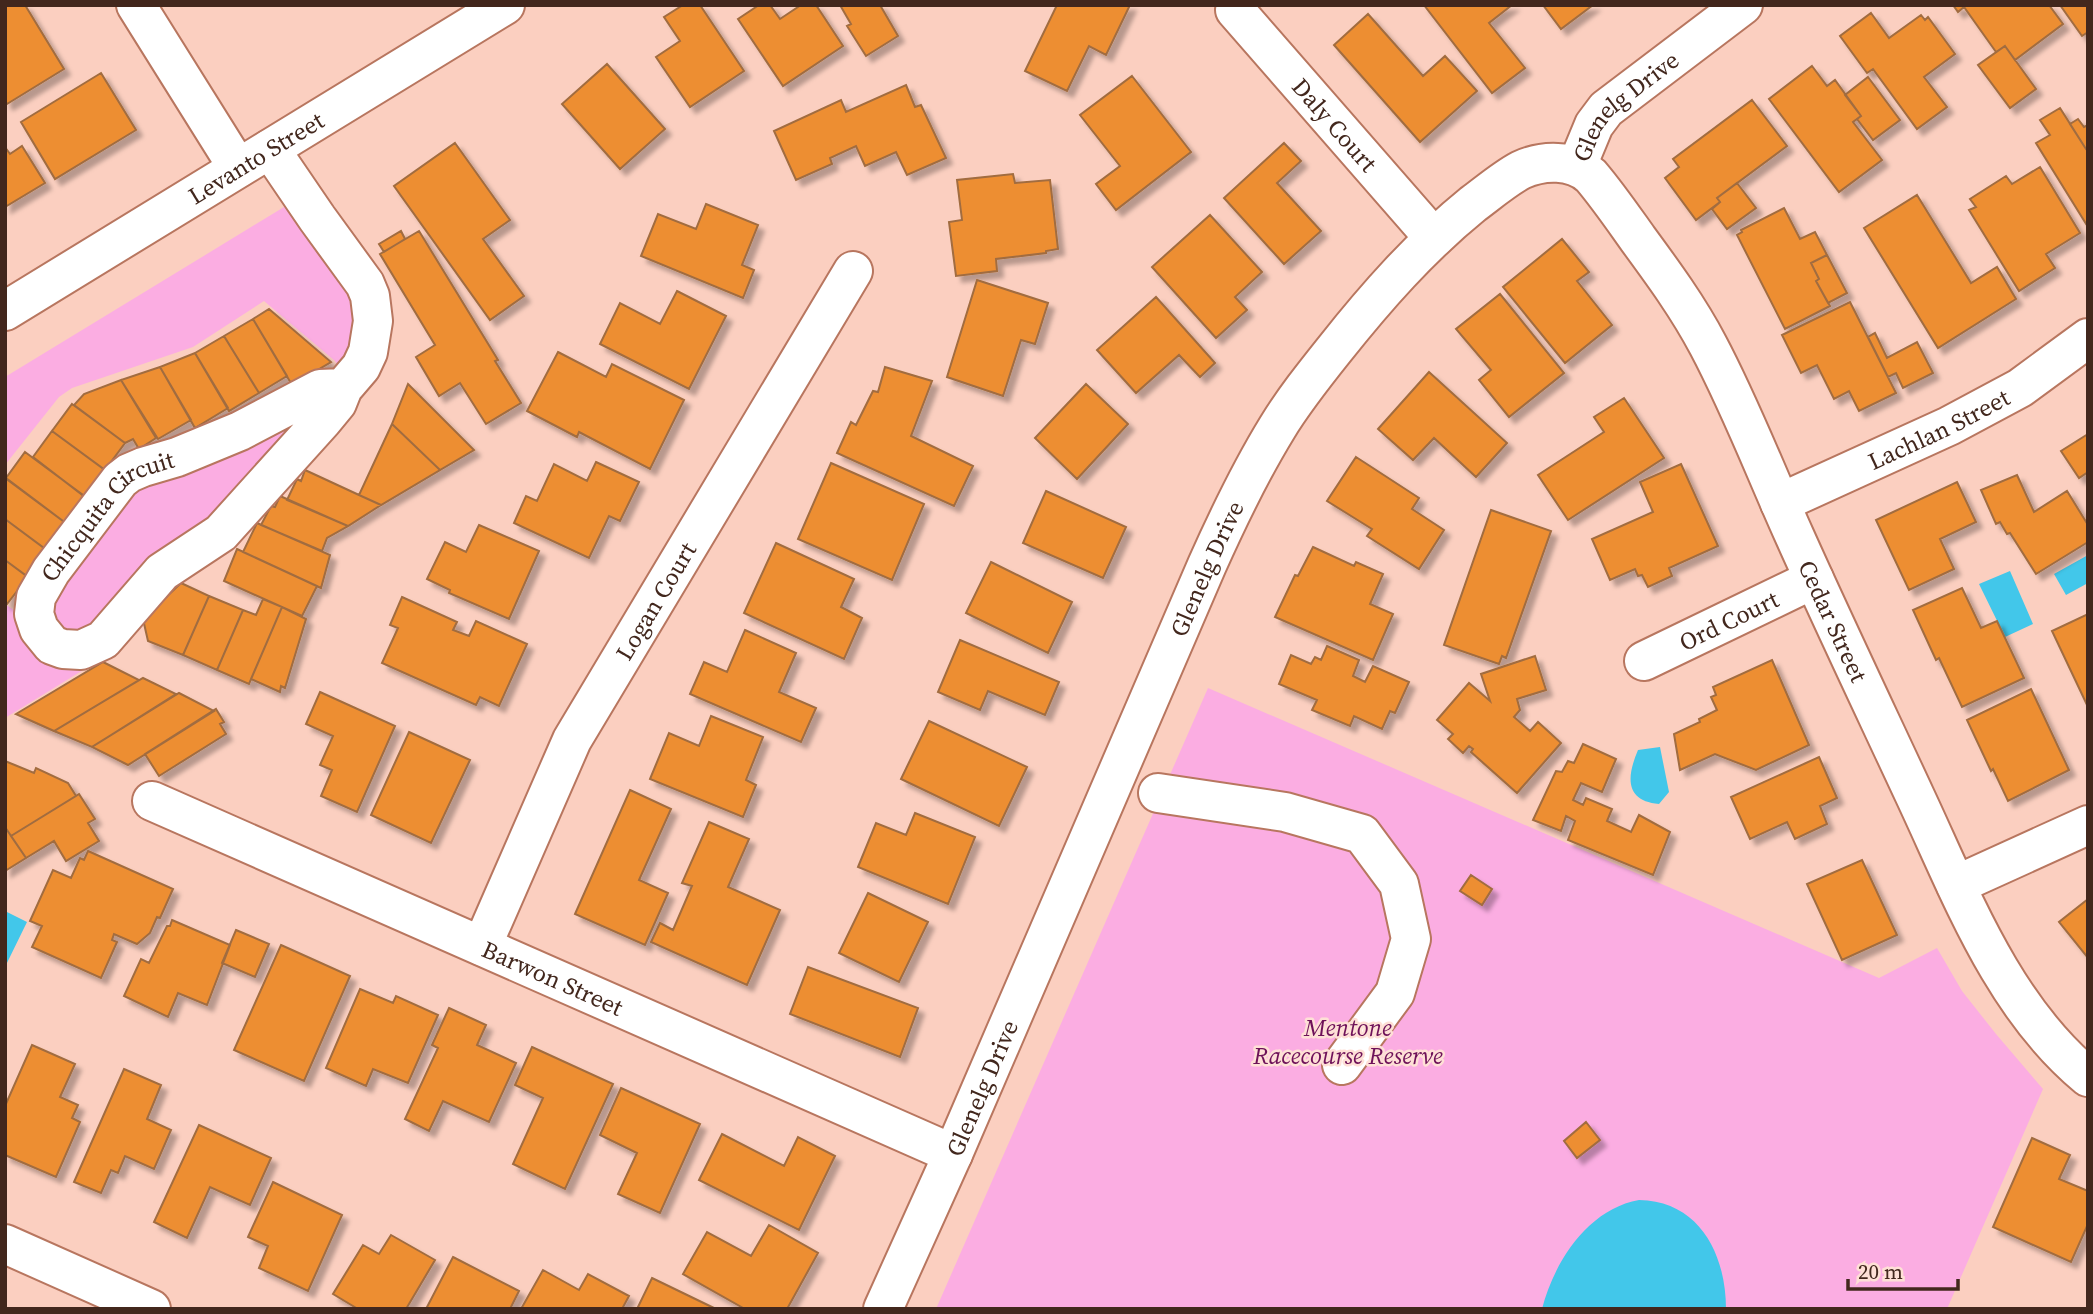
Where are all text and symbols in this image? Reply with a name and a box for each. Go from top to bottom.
street label: Glenelg Drive [1564,43,1685,166]
street label: Daly Court [1285,70,1385,179]
street label: Levanto Street [182,103,330,212]
street label: Lachlan Street [1862,380,2015,477]
street label: Chicquita Circuit [32,442,178,587]
street label: Glenelg Drive [1162,495,1251,641]
street label: Logan Court [607,536,704,666]
street label: Cedar Street [1791,555,1876,687]
street label: Ord Court [1673,582,1784,658]
street label: Barwon Street [477,932,629,1023]
park label: Mentone Racecourse Reserve [1252,1011,1443,1072]
street label: Glenelg Drive [938,1015,1025,1161]
scale bar [1848,1248,1958,1292]
text: 20 m [1858,1257,1903,1286]

